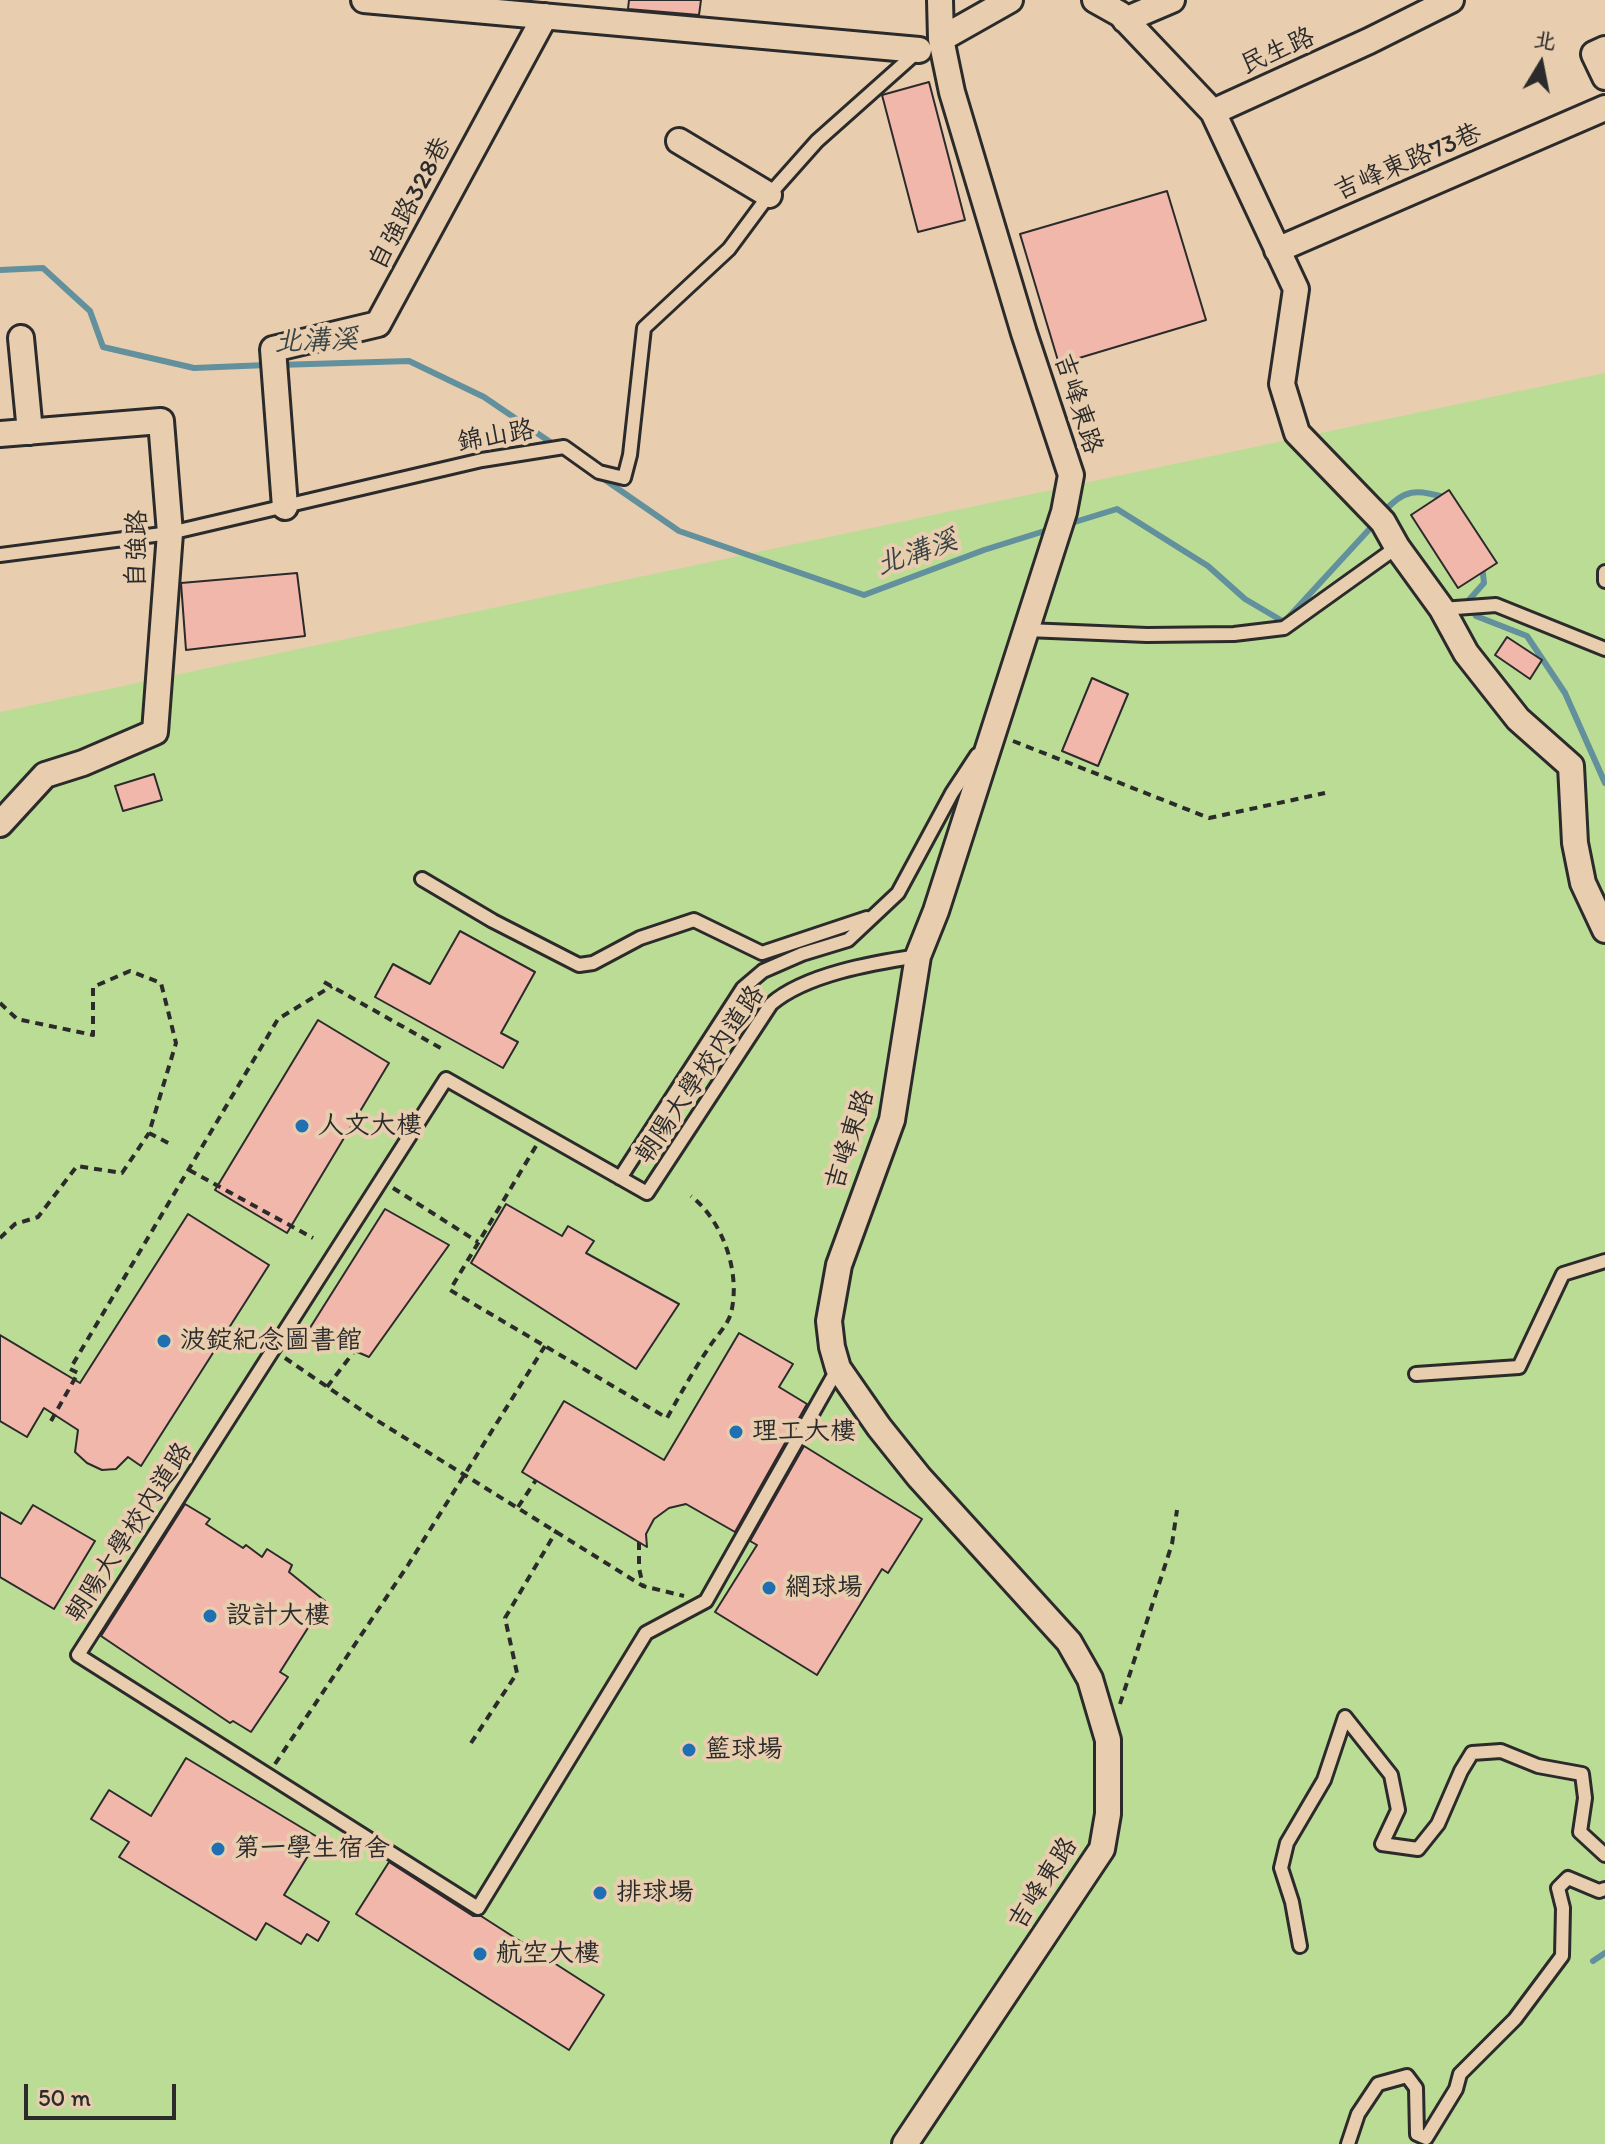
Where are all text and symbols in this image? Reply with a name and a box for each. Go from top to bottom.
street label: 民生路 [1236,22,1320,82]
north arrow [1501,24,1581,104]
text: 北 [1532,25,1558,55]
street label: 吉峰東路73巷 [1330,118,1486,208]
street label: 自強路328巷 [363,132,459,276]
water label: 北溝溪 [273,324,359,360]
street label: 吉峰東路 [1046,350,1108,458]
street label: 錦山路 [455,415,537,459]
street label: 自強路 [122,510,154,588]
water label: 北溝溪 [872,524,962,584]
street label: 朝陽大學校內道路 [630,980,772,1170]
street label: 吉峰東路 [820,1086,882,1194]
place label: 人文大樓 [318,1110,422,1142]
marker: 人文大樓 [293,1117,311,1135]
place label: 波錠紀念圖書館 [180,1325,362,1357]
marker: 波錠紀念圖書館 [155,1332,173,1350]
place label: 理工大樓 [752,1416,856,1448]
marker: 理工大樓 [727,1423,745,1441]
street label: 朝陽大學校內道路 [60,1437,200,1629]
place label: 網球場 [785,1572,863,1604]
marker: 網球場 [760,1579,778,1597]
place label: 設計大樓 [226,1600,330,1632]
marker: 設計大樓 [201,1607,219,1625]
place label: 籃球場 [705,1734,783,1766]
marker: 籃球場 [680,1741,698,1759]
street label: 吉峰東路 [1003,1832,1085,1936]
place label: 第一學生宿舍 [234,1833,390,1865]
marker: 第一學生宿舍 [209,1840,227,1858]
place label: 排球場 [616,1877,694,1909]
marker: 排球場 [591,1884,609,1902]
place label: 航空大樓 [496,1938,600,1970]
marker: 航空大樓 [471,1945,489,1963]
scale bar [28,2068,180,2118]
text: 50 m [38,2083,91,2112]

